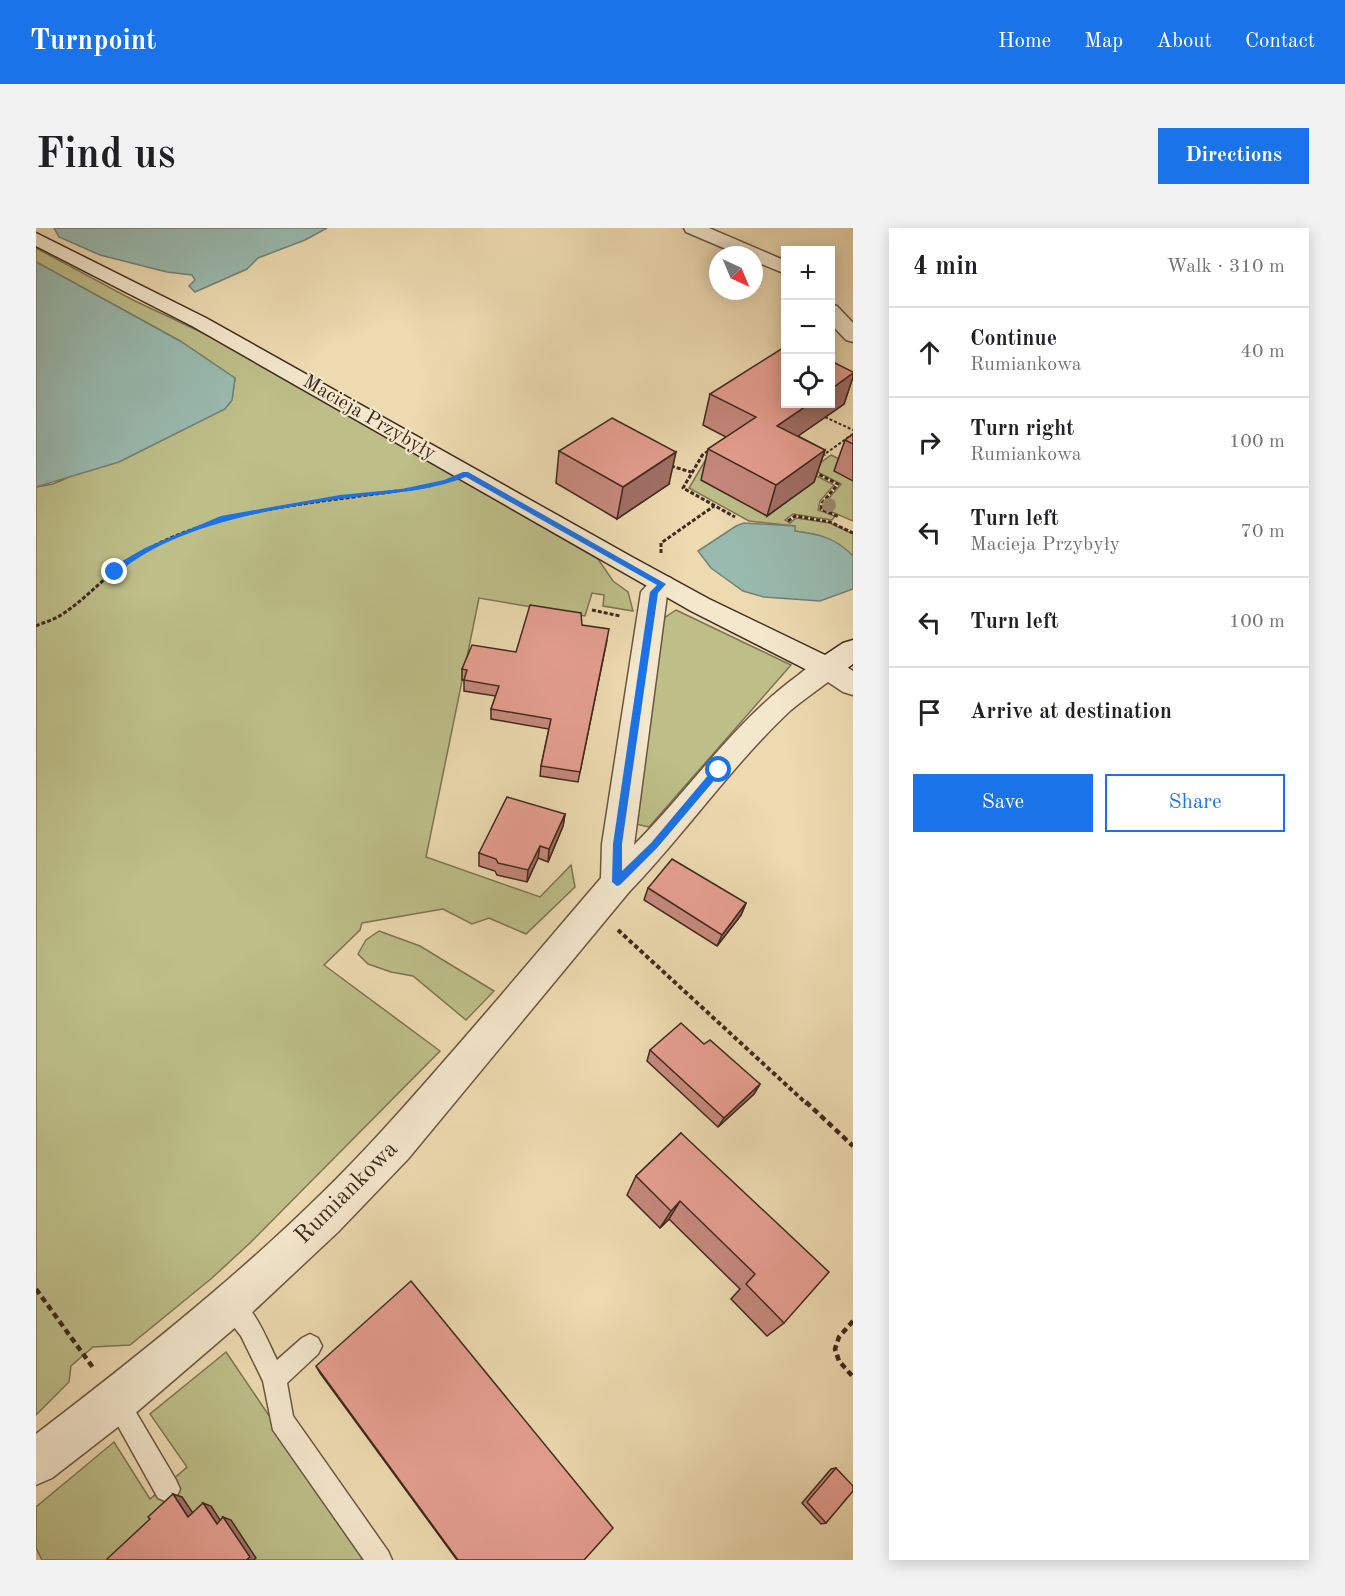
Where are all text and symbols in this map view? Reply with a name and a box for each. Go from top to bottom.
text: Turnpoint [30,28,157,56]
text: Home [998,31,1051,52]
text: Map [1084,31,1123,52]
text: About [1156,31,1212,52]
text: Contact [1245,31,1315,52]
button: Directions [1158,128,1309,184]
text: Find us [36,135,175,177]
north arrow [709,246,763,300]
map controls [781,246,835,408]
button: + [781,246,835,300]
text: 4 min [913,254,978,280]
text: Walk · 310 m [1166,257,1285,277]
button: − [781,300,835,354]
text: Continue [970,328,1057,350]
icon: ahead [913,336,946,369]
text: 40 m [1240,342,1285,362]
button: locate [781,354,835,408]
text: Rumiankowa [970,355,1082,375]
street label: Macieja Przybyły [299,372,439,464]
text: Turn right [970,418,1074,440]
icon: right [913,426,946,459]
text: 100 m [1229,432,1285,452]
text: Rumiankowa [970,445,1082,465]
text: Turn left [970,508,1059,530]
icon: left [913,516,946,549]
text: 70 m [1240,522,1285,542]
text: Macieja Przybyły [970,535,1120,555]
route end [101,558,127,584]
icon: left [913,606,946,639]
text: Turn left [970,611,1059,633]
text: 100 m [1229,612,1285,632]
icon: arrive [913,696,946,729]
text: Arrive at destination [970,701,1172,723]
route start [705,756,731,782]
button: Save [913,774,1093,832]
button: Share [1105,774,1285,832]
street label: Rumiankowa [291,1137,403,1249]

